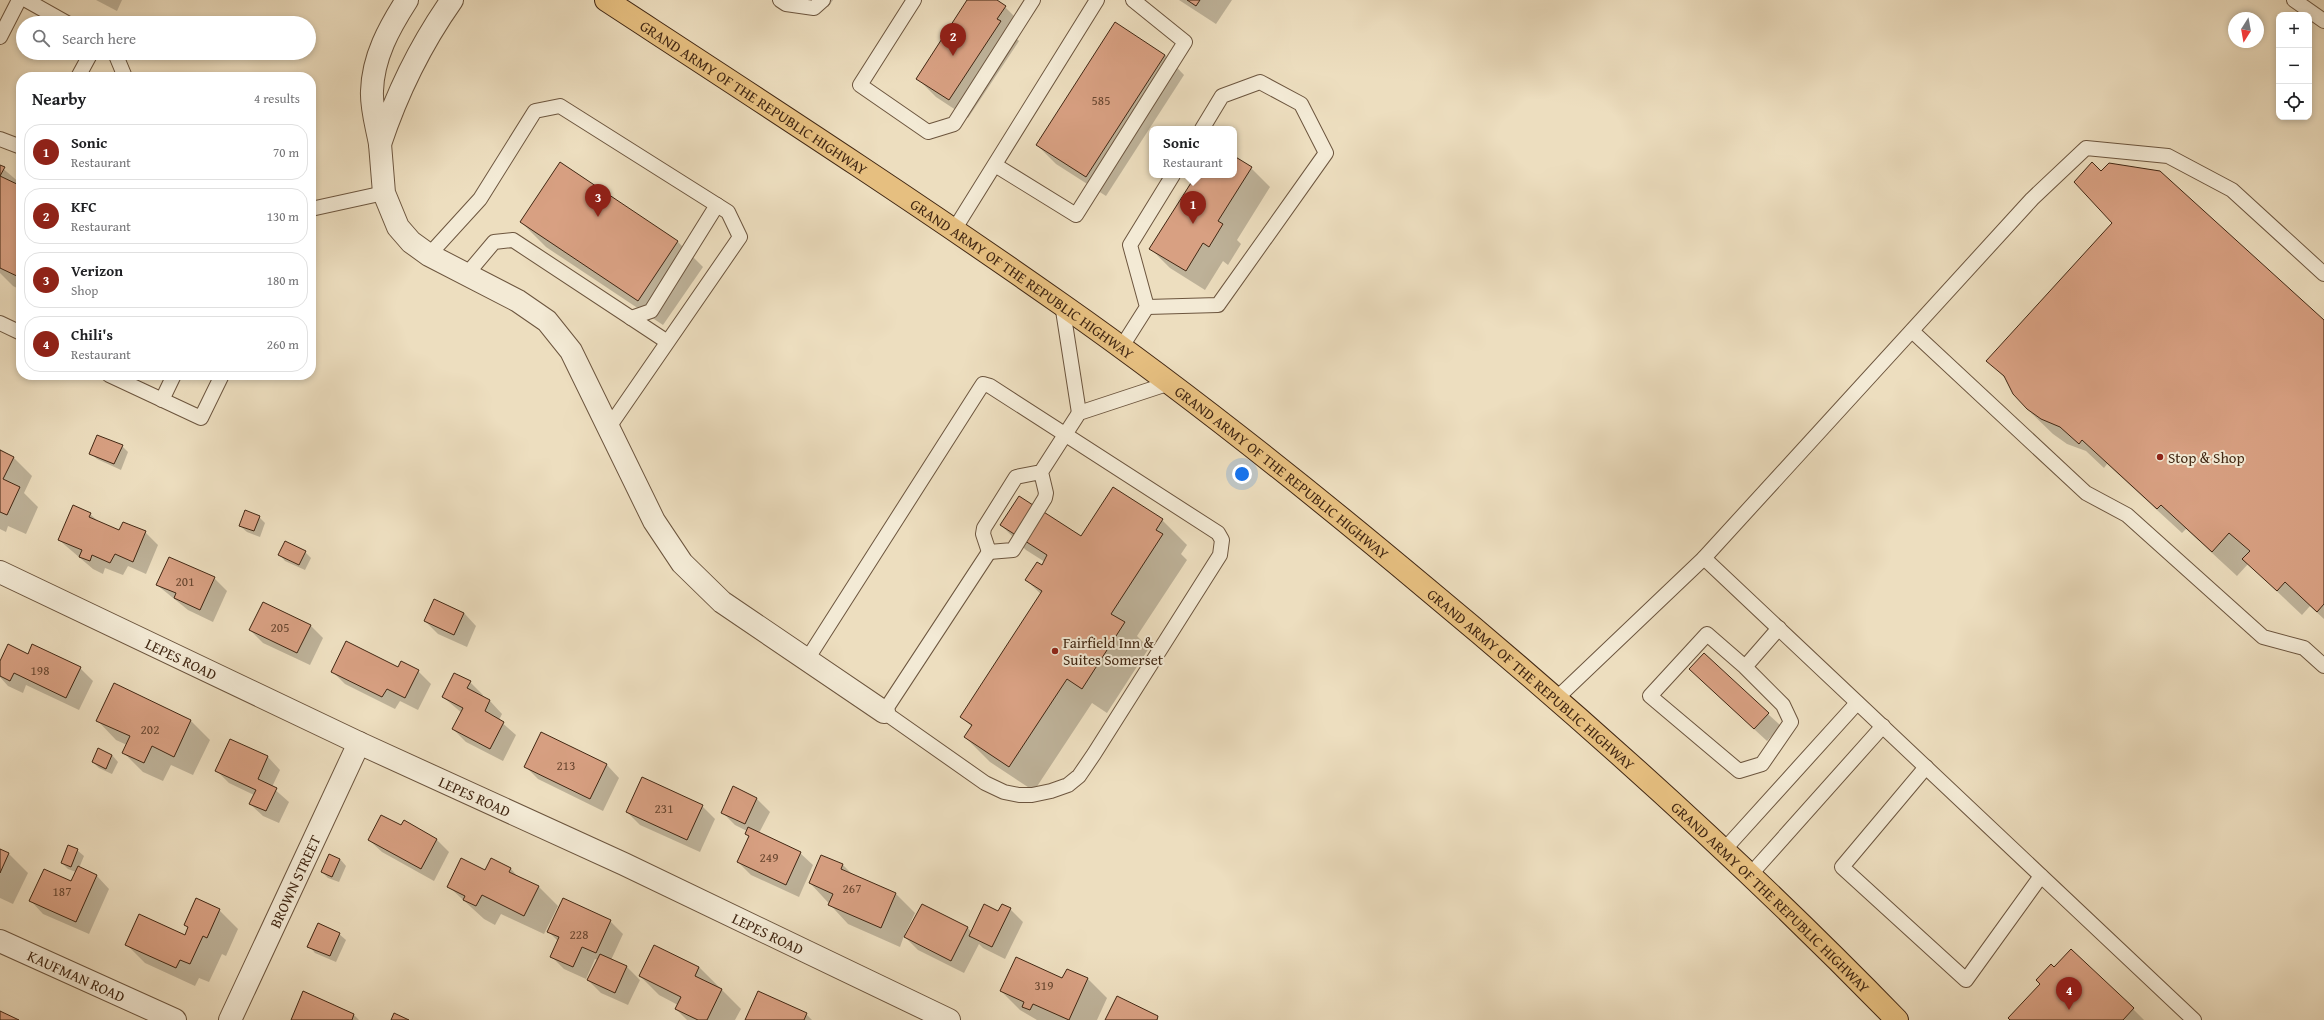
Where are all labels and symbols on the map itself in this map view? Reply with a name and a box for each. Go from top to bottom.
north arrow [2228,12,2264,48]
street label: GRAND ARMY OF THE REPUBLIC HIGHWAY [636,15,872,180]
pin: 2 [940,23,966,56]
house number: 585 [1092,91,1110,110]
pin: 3 [585,184,611,217]
pin: 1 [1180,191,1206,224]
street label: GRAND ARMY OF THE REPUBLIC HIGHWAY [907,193,1139,364]
street label: GRAND ARMY OF THE REPUBLIC HIGHWAY [1171,380,1394,564]
place label: Stop & Shop [2168,447,2245,468]
marker: Stop & Shop [2155,452,2165,462]
your location [1232,464,1252,484]
house number: 201 [176,572,194,591]
street label: GRAND ARMY OF THE REPUBLIC HIGHWAY [1423,583,1640,774]
house number: 205 [271,618,289,637]
street label: LEPES ROAD [142,632,221,684]
place label: Fairfield Inn & Suites Somerset [1063,632,1164,670]
marker: Fairfield Inn & Suites Somerset [1050,646,1060,656]
house number: 198 [31,661,49,680]
house number: 202 [141,720,159,739]
house number: 213 [557,756,575,775]
street label: LEPES ROAD [436,770,514,821]
street label: GRAND ARMY OF THE REPUBLIC HIGHWAY [1667,796,1875,997]
house number: 231 [655,799,673,818]
street label: BROWN STREET [264,831,325,931]
house number: 249 [760,848,778,867]
house number: 267 [843,879,861,898]
house number: 187 [53,882,71,901]
street label: LEPES ROAD [729,907,807,959]
house number: 228 [570,925,588,944]
street label: KAUFMAN ROAD [25,944,129,1007]
house number: 319 [1035,976,1053,995]
pin: 4 [2056,977,2082,1010]

